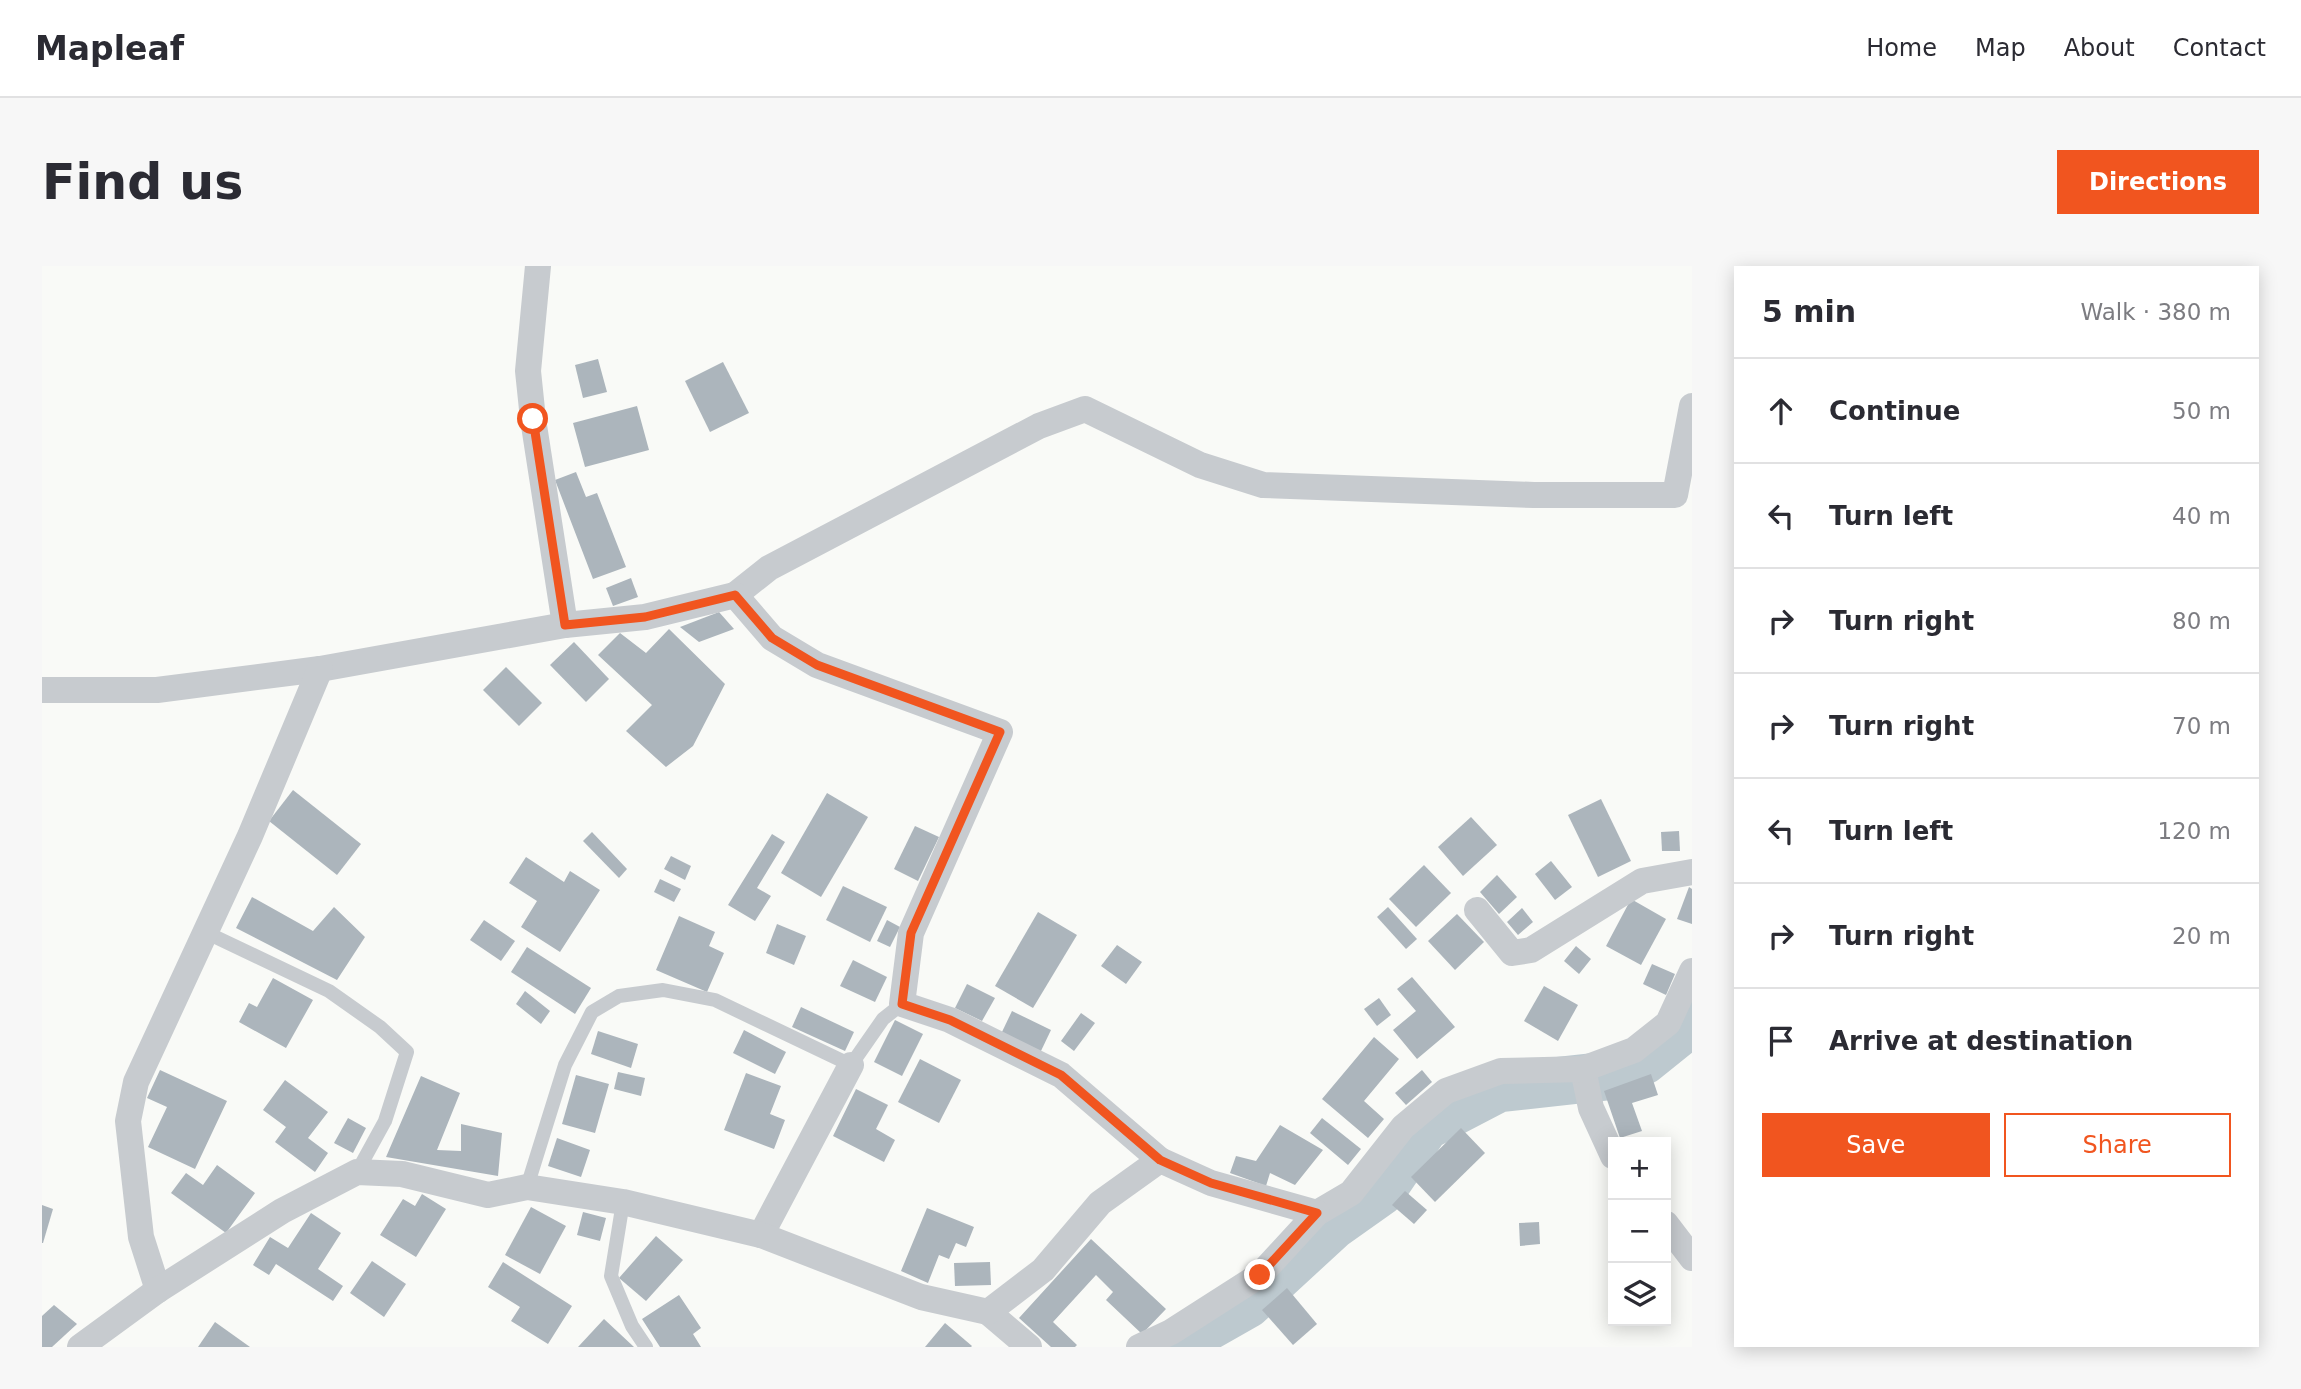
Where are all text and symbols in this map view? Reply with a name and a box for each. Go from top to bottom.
text: Mapleaf [35,29,184,68]
text: Home [1866,34,1937,62]
text: Map [1975,34,2026,62]
text: About [2064,34,2135,62]
text: Contact [2173,34,2266,62]
button: Directions [2057,150,2259,214]
text: Find us [42,154,243,211]
text: 5 min [1762,294,1856,329]
text: Walk · 380 m [2080,299,2231,325]
icon: ahead [1762,392,1800,430]
text: Continue [1829,396,1960,426]
text: 50 m [2172,398,2231,424]
route start [517,403,548,434]
icon: left [1762,497,1800,535]
text: Turn left [1829,501,1953,531]
text: 40 m [2172,503,2231,529]
icon: right [1762,602,1800,640]
text: Turn right [1829,606,1974,636]
text: 80 m [2172,608,2231,634]
icon: right [1762,707,1800,745]
text: Turn right [1829,711,1974,741]
text: 70 m [2172,713,2231,739]
icon: left [1762,812,1800,850]
text: Turn left [1829,816,1953,846]
text: 120 m [2157,818,2231,844]
icon: right [1762,917,1800,955]
text: Turn right [1829,921,1974,951]
text: 20 m [2172,923,2231,949]
icon: arrive [1762,1022,1800,1060]
text: Arrive at destination [1829,1026,2133,1056]
button: Save [1762,1113,1990,1177]
button: Share [2004,1113,2231,1177]
map controls [1608,1137,1671,1326]
button: + [1608,1137,1671,1200]
button: − [1608,1200,1671,1263]
route end [1244,1259,1275,1290]
button: layers [1608,1263,1671,1326]

